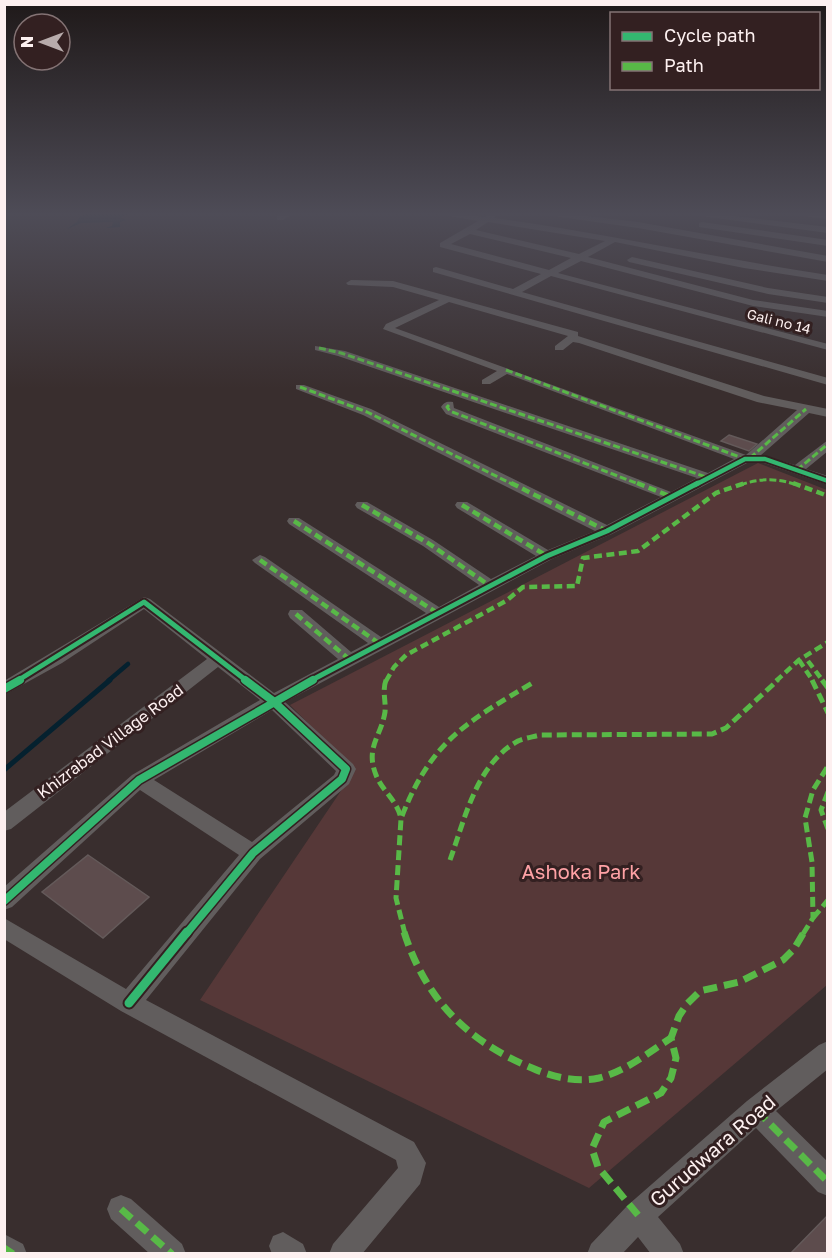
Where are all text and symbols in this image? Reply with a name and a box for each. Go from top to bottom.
north arrow [12,12,72,72]
legend [610,12,820,90]
text: Cycle path [664,24,756,46]
text: N [17,36,37,48]
text: Path [664,54,704,76]
street label: Gali no 14 [745,305,813,337]
street label: Khizrabad Village Road [33,680,187,802]
park label: Ashoka Park [522,859,640,883]
street label: Gurudwara Road [644,1089,780,1211]

